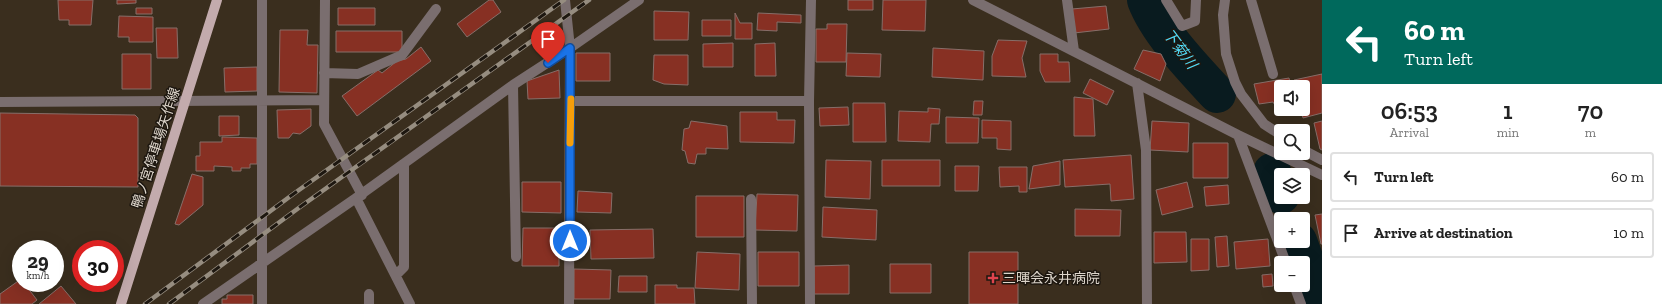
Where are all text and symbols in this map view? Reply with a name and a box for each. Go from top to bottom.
text: 60 m [1404,14,1465,47]
icon: left [1338,16,1390,68]
pin [531,22,565,63]
water label: 下菊川 [1159,26,1202,74]
icon: arrive [537,28,559,50]
text: Turn left [1404,48,1473,70]
map controls [1274,80,1310,292]
button: sound [1274,80,1310,116]
street label: 鴨ノ宮停車場矢作線 [128,85,184,211]
text: 06:53 [1381,96,1438,125]
text: 1 [1503,96,1513,125]
text: 70 [1578,96,1603,125]
button: search [1274,124,1310,160]
text: Arrival [1390,125,1429,140]
text: min [1497,125,1519,140]
text: m [1585,125,1596,140]
icon: left [1340,166,1362,188]
button: layers [1274,168,1310,204]
text: Turn left [1374,168,1434,186]
text: 60 m [1611,168,1644,186]
button: + [1274,212,1310,248]
position arrow [549,220,591,262]
icon: arrive [1340,222,1362,244]
text: Arrive at destination [1374,224,1513,242]
text: 10 m [1613,224,1644,242]
speed limit sign: 30 [72,240,124,292]
text: 29 [27,249,49,273]
button: − [1274,256,1310,292]
text: km/h [27,270,49,282]
place label: 三暉会永井病院 [1002,270,1100,287]
marker: 三暉会永井病院 [987,272,999,284]

